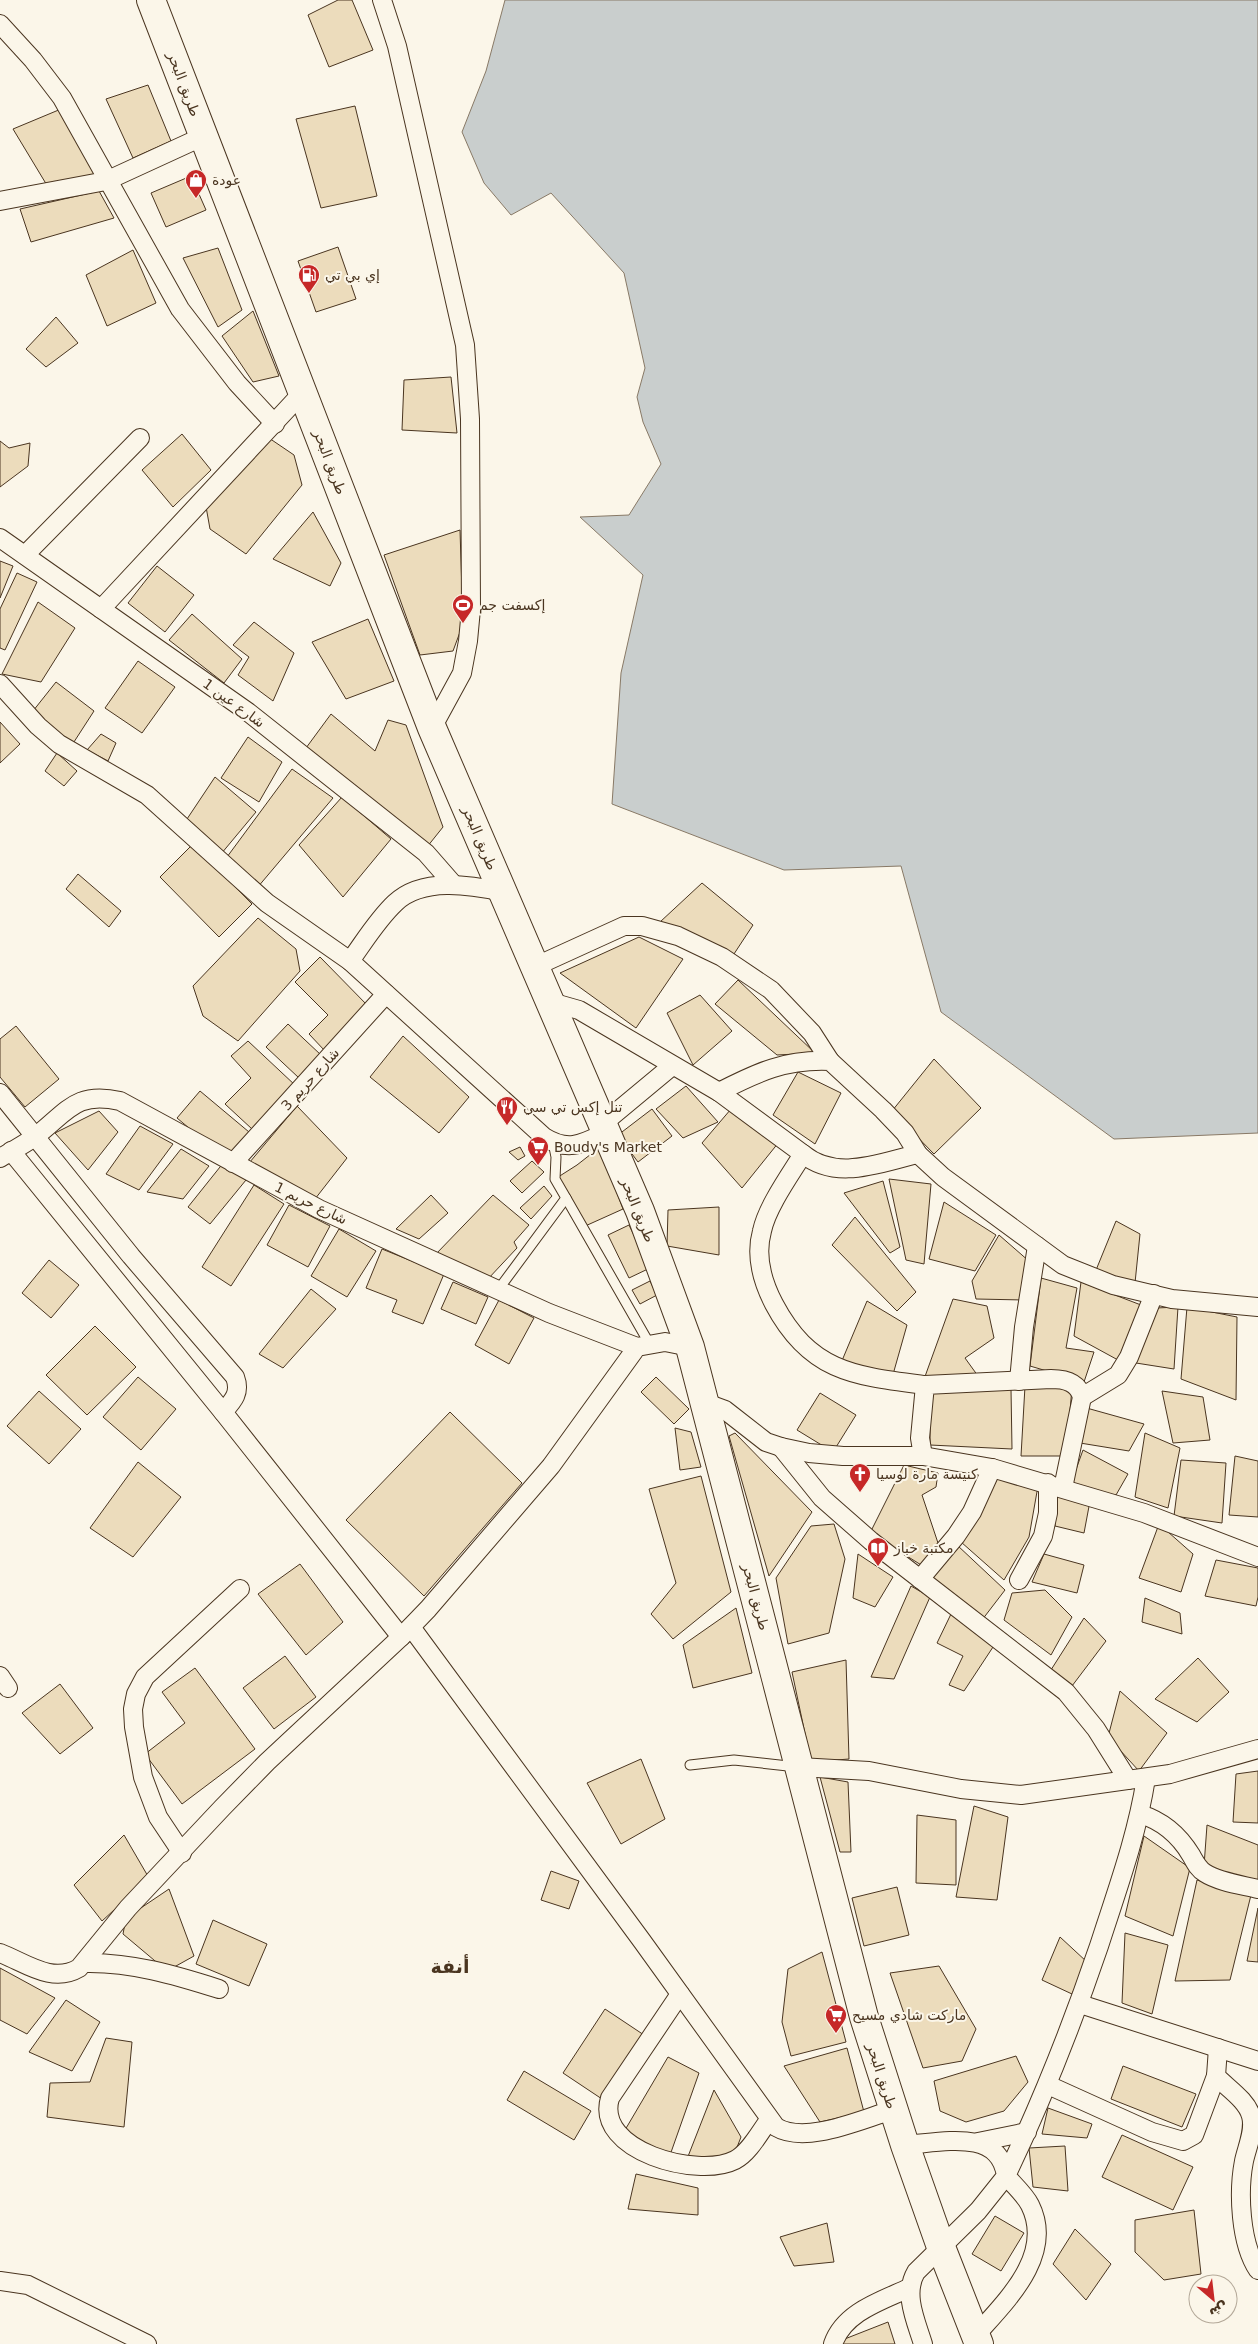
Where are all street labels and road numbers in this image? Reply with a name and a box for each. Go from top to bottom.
street label: طريق البحر [163,48,204,119]
street label: طريق البحر [309,426,350,497]
street label: شارع عين 1 [200,675,268,731]
street label: طريق البحر [458,803,501,873]
street label: شارع حريم 3 [278,1044,343,1114]
street label: طريق البحر [617,1175,658,1245]
street label: شارع حريم 1 [272,1179,350,1228]
street label: طريق البحر [738,1561,773,1632]
street label: طريق البحر [863,2040,900,2111]

